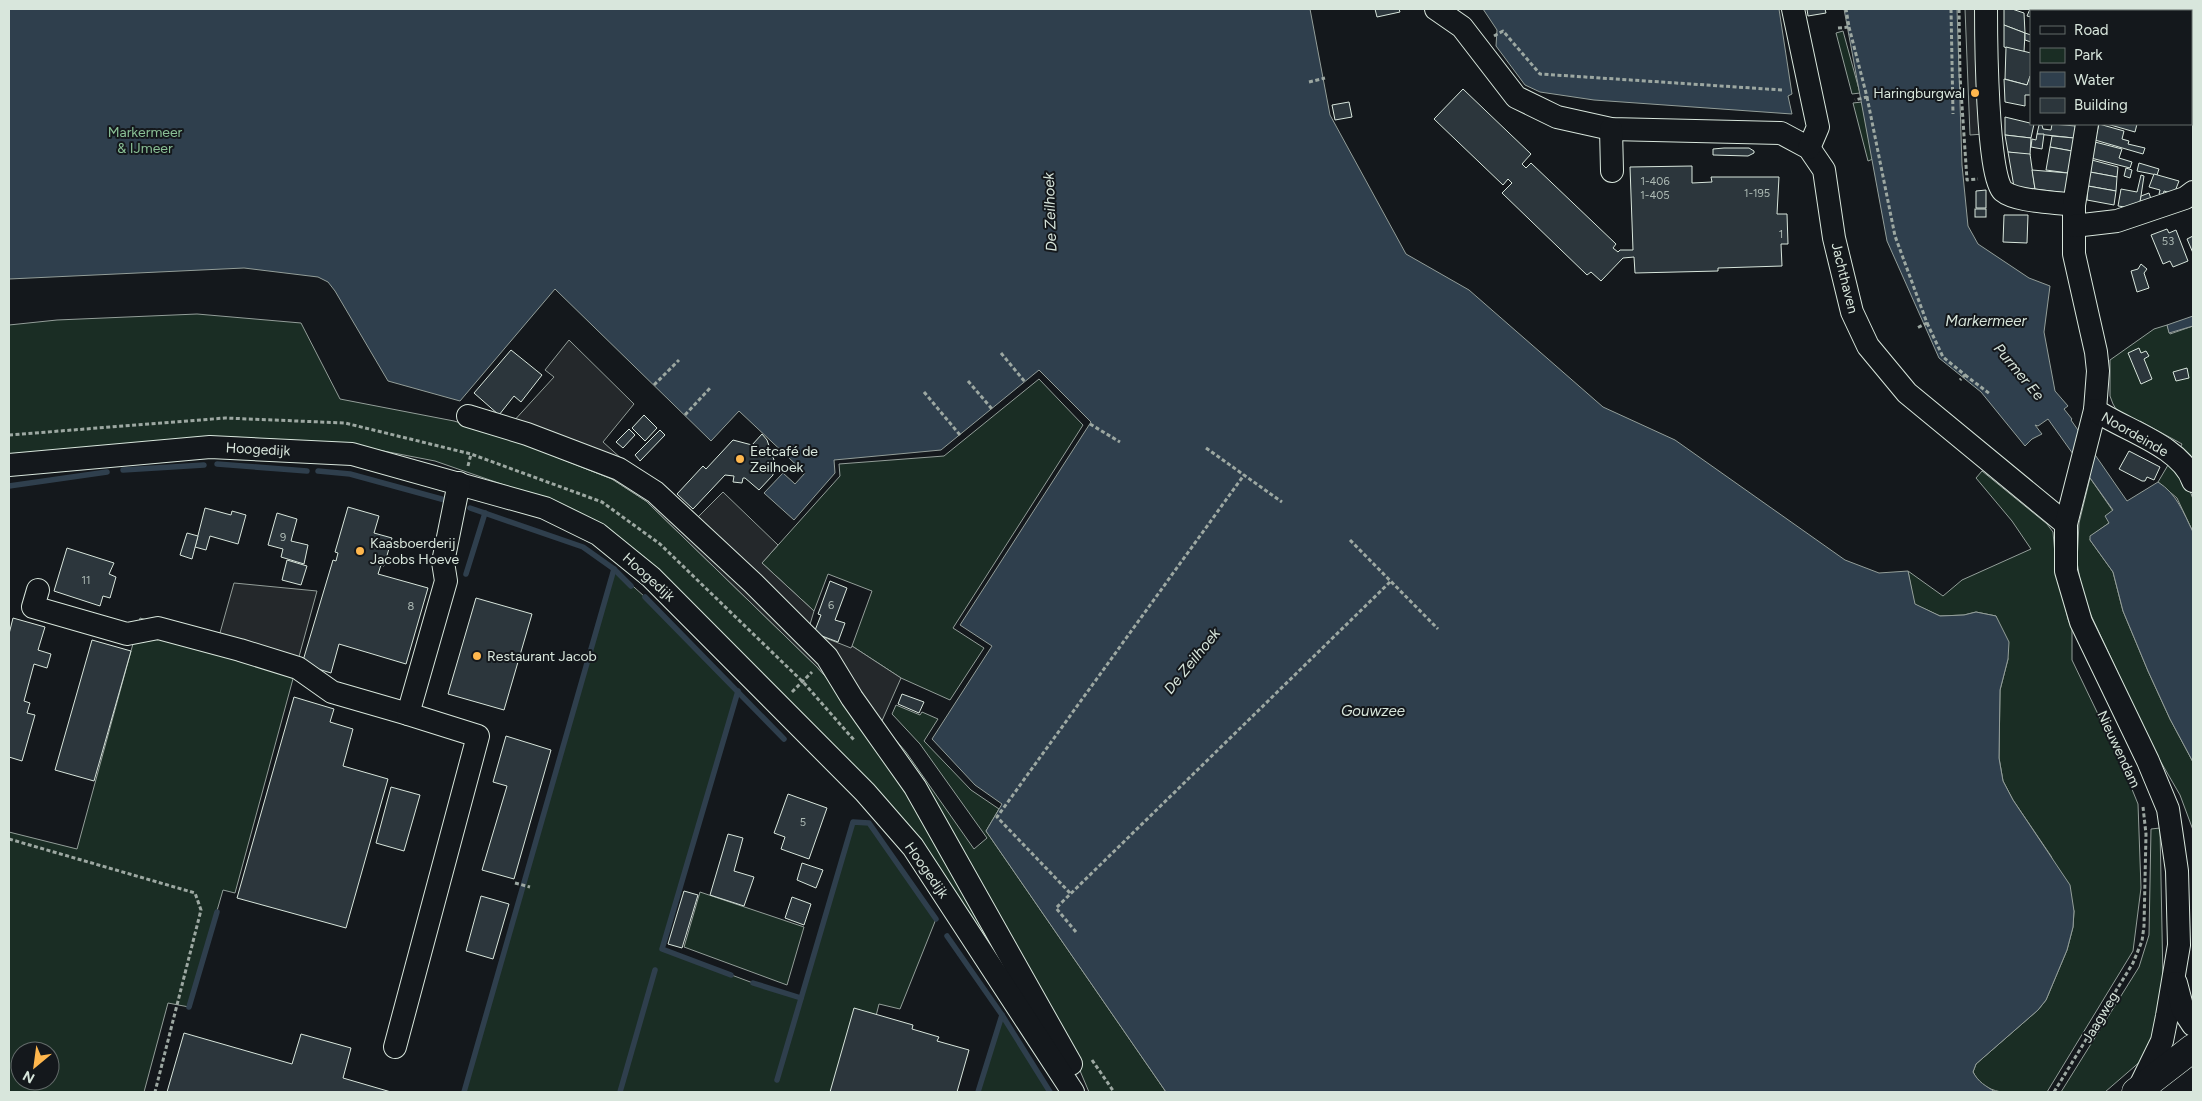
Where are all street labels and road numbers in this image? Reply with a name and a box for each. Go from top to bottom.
street label: Jachthaven [1828,241,1862,316]
street label: Noordeinde [2098,408,2172,461]
street label: Hoogedijk [225,439,291,460]
street label: Hoogedijk [619,549,679,605]
street label: Nieuwendam [2093,708,2144,791]
street label: Hoogedijk [901,839,952,902]
street label: Jaagweg [2079,989,2122,1046]

